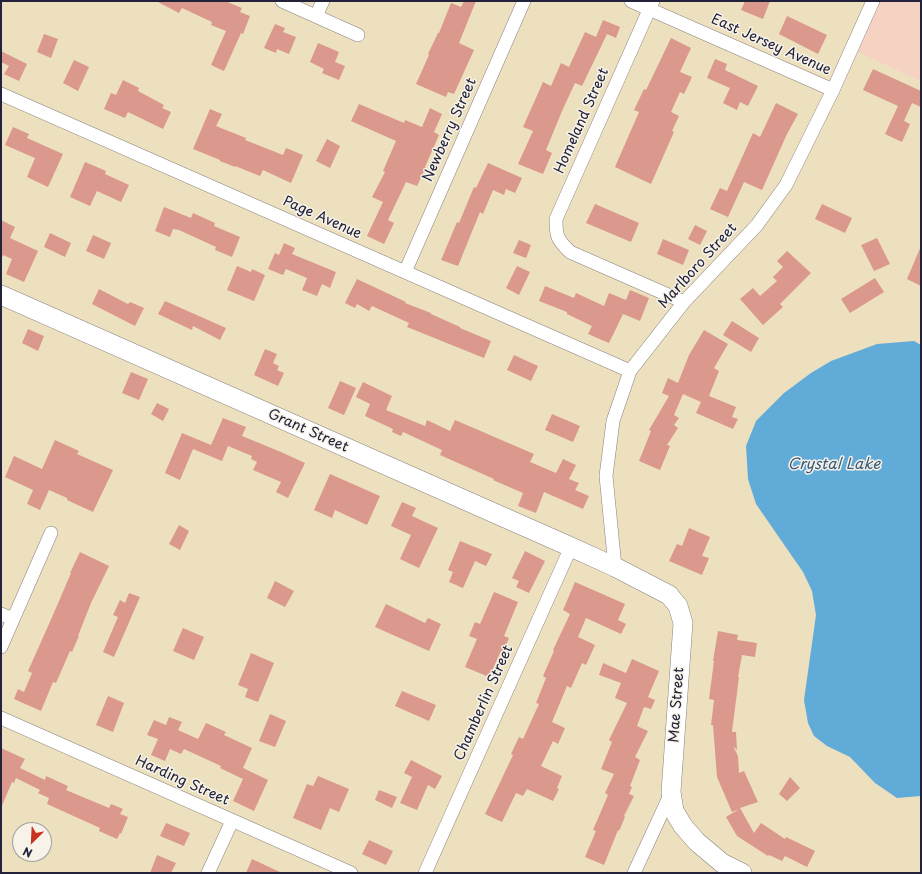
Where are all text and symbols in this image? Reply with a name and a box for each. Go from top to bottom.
street label: East Jersey Avenue [708,11,834,79]
street label: Homeland Street [551,66,613,176]
street label: Newberry Street [420,76,480,184]
street label: Page Avenue [280,193,364,243]
street label: Marlboro Street [655,220,741,312]
street label: Grant Street [265,406,351,456]
water label: Crystal Lake [788,456,880,474]
street label: Chamberlin Street [451,643,517,763]
street label: Mae Street [666,667,688,743]
street label: Harding Street [132,753,232,809]
north arrow [12,822,52,862]
text: N [20,843,35,862]

